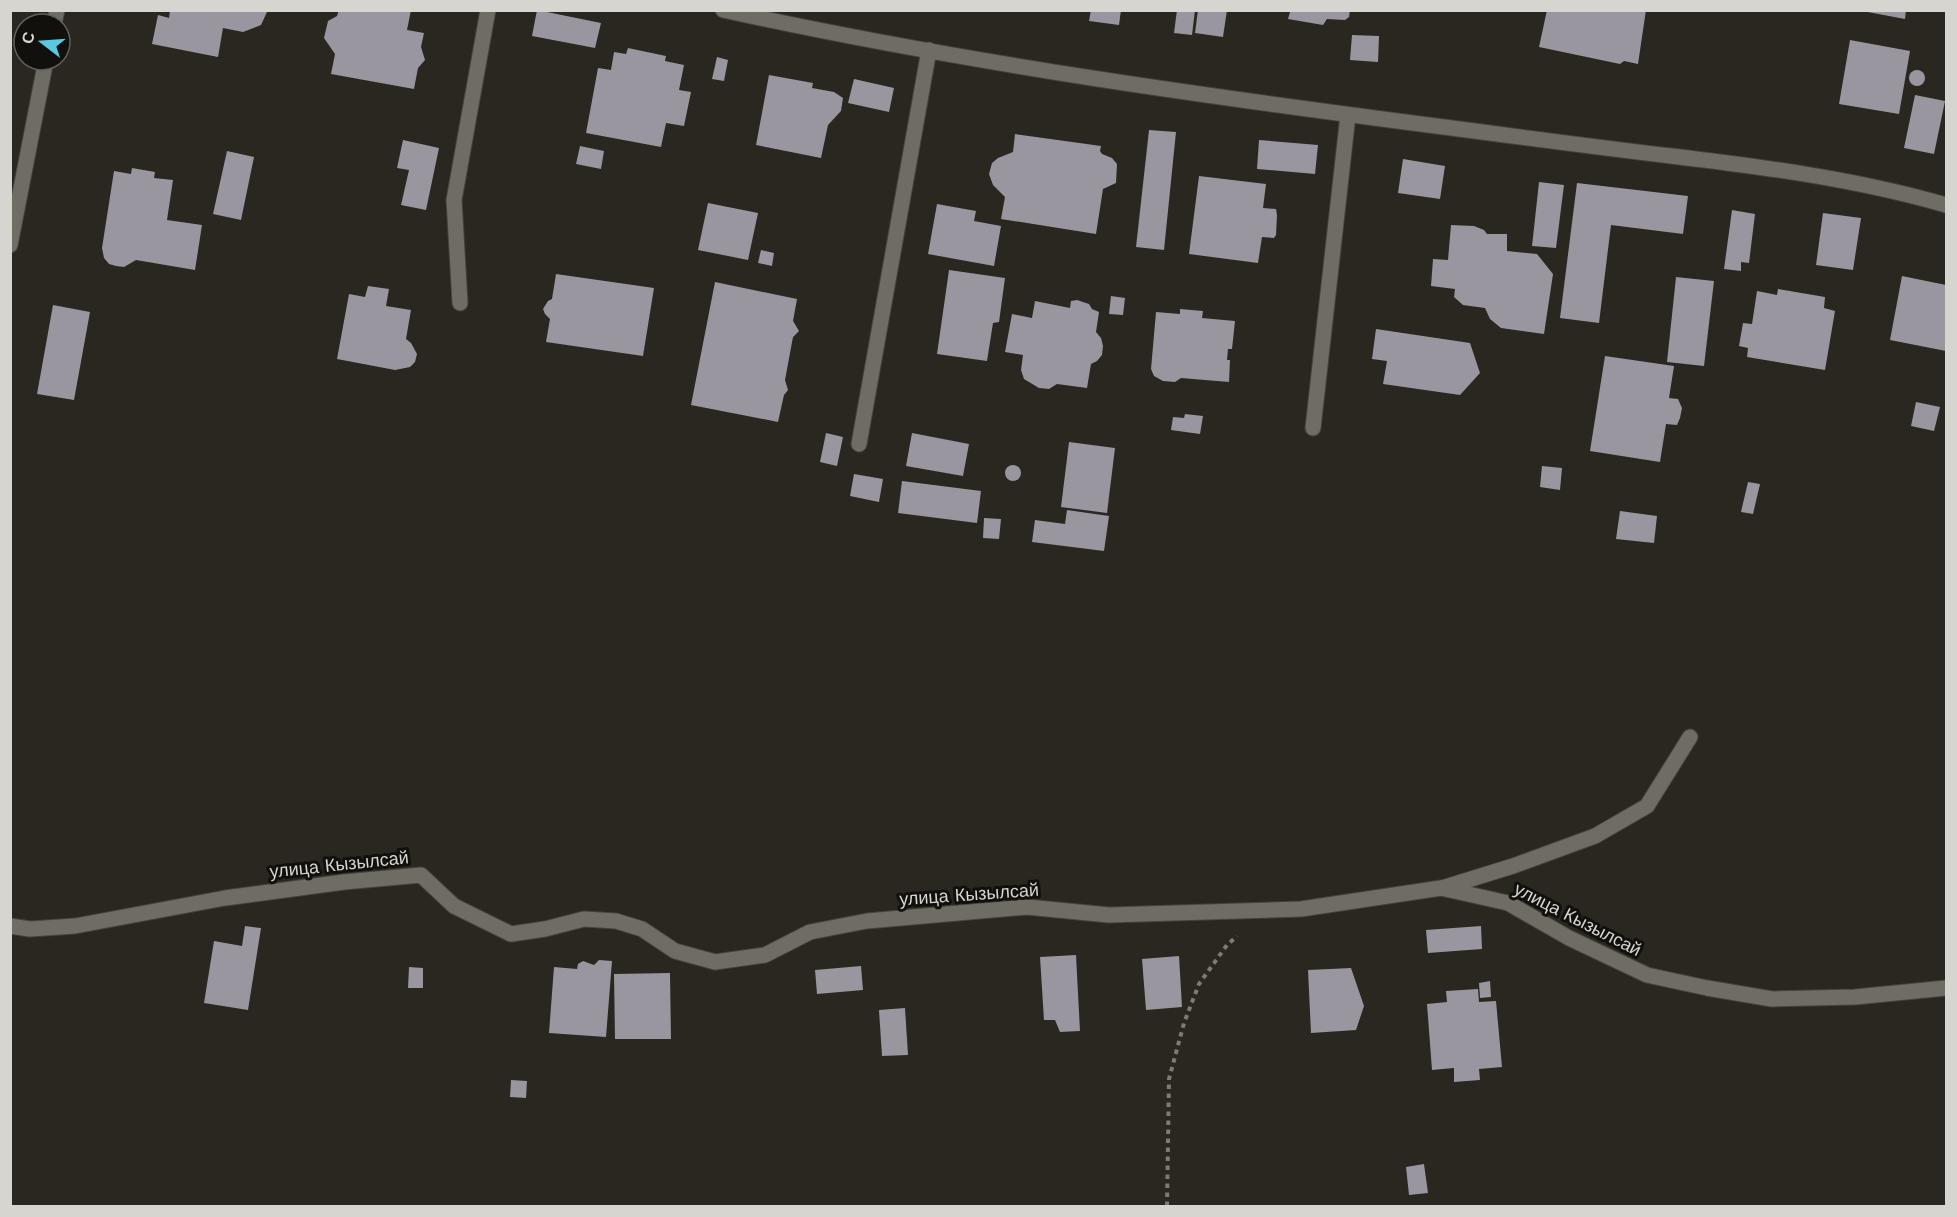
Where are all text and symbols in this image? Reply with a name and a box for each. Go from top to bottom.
north arrow [12,12,72,72]
text: С [17,29,39,46]
street label: улица Кызылсай [268,846,410,882]
street label: улица Кызылсай [1511,878,1645,960]
street label: улица Кызылсай [899,879,1039,909]

